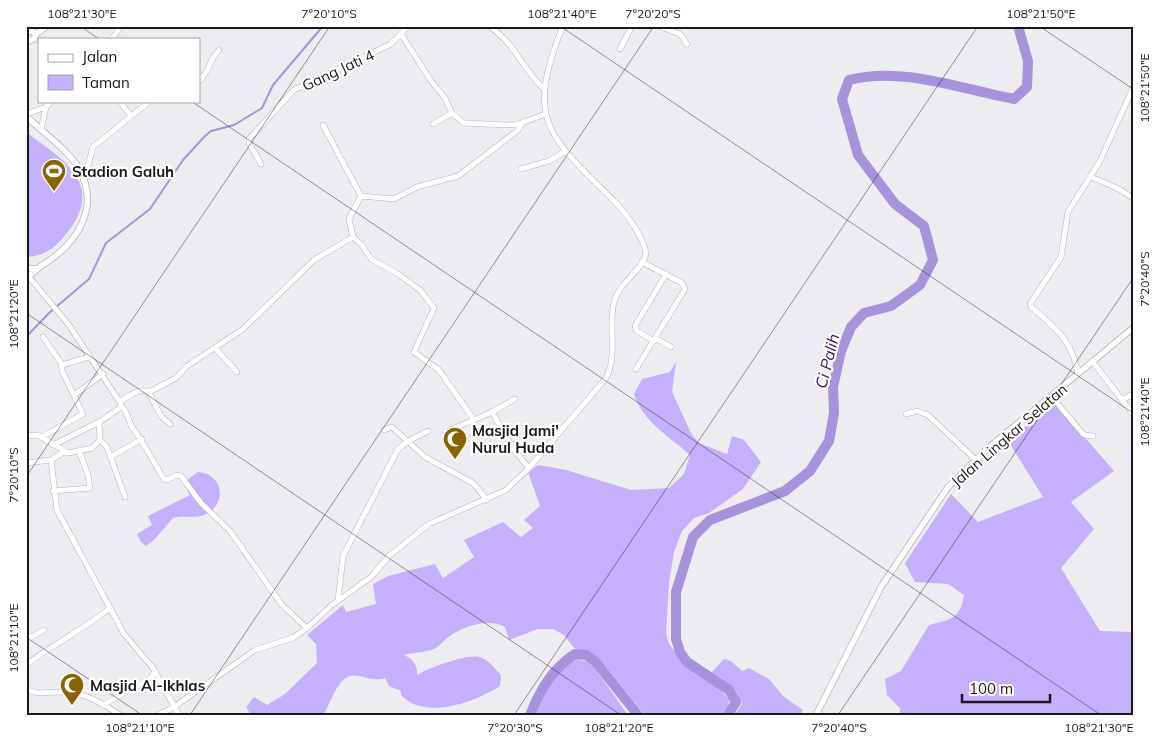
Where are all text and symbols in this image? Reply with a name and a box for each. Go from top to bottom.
text: 108°21'30"E [47,6,117,21]
text: 7°20'10"S [301,6,357,21]
text: 108°21'40"E [527,6,597,21]
text: 7°20'20"S [625,6,681,21]
text: 108°21'50"E [1006,6,1076,21]
legend [38,38,200,102]
street label: Gang Jati 4 [299,45,377,95]
text: Jalan [82,47,117,66]
text: 108°21'50"E [1137,53,1152,123]
text: Taman [82,73,130,92]
sports icon: Stadion Galuh [41,158,67,192]
place label: Stadion Galuh [72,162,174,181]
text: 7°20'40"S [1137,251,1152,307]
text: 108°21'20"E [6,279,21,349]
water label: Ci Palih [811,332,843,390]
text: 108°21'40"E [1137,377,1152,447]
street label: Jalan Lingkar Selatan [947,379,1071,491]
place label: Masjid Jami' Nurul Huda [472,421,559,457]
mosque icon: Masjid Jami' Nurul Huda [442,426,468,460]
text: 7°20'10"S [6,447,21,503]
text: 108°21'10"E [6,603,21,673]
scale bar [962,671,1049,703]
mosque icon: Masjid Al-Ikhlas [59,672,85,706]
place label: Masjid Al-Ikhlas [90,676,205,695]
text: 100 m [969,679,1013,698]
text: 108°21'10"E [105,720,175,735]
text: 7°20'30"S [487,720,543,735]
text: 108°21'20"E [584,720,654,735]
text: 7°20'40"S [811,720,867,735]
text: 108°21'30"E [1064,720,1134,735]

